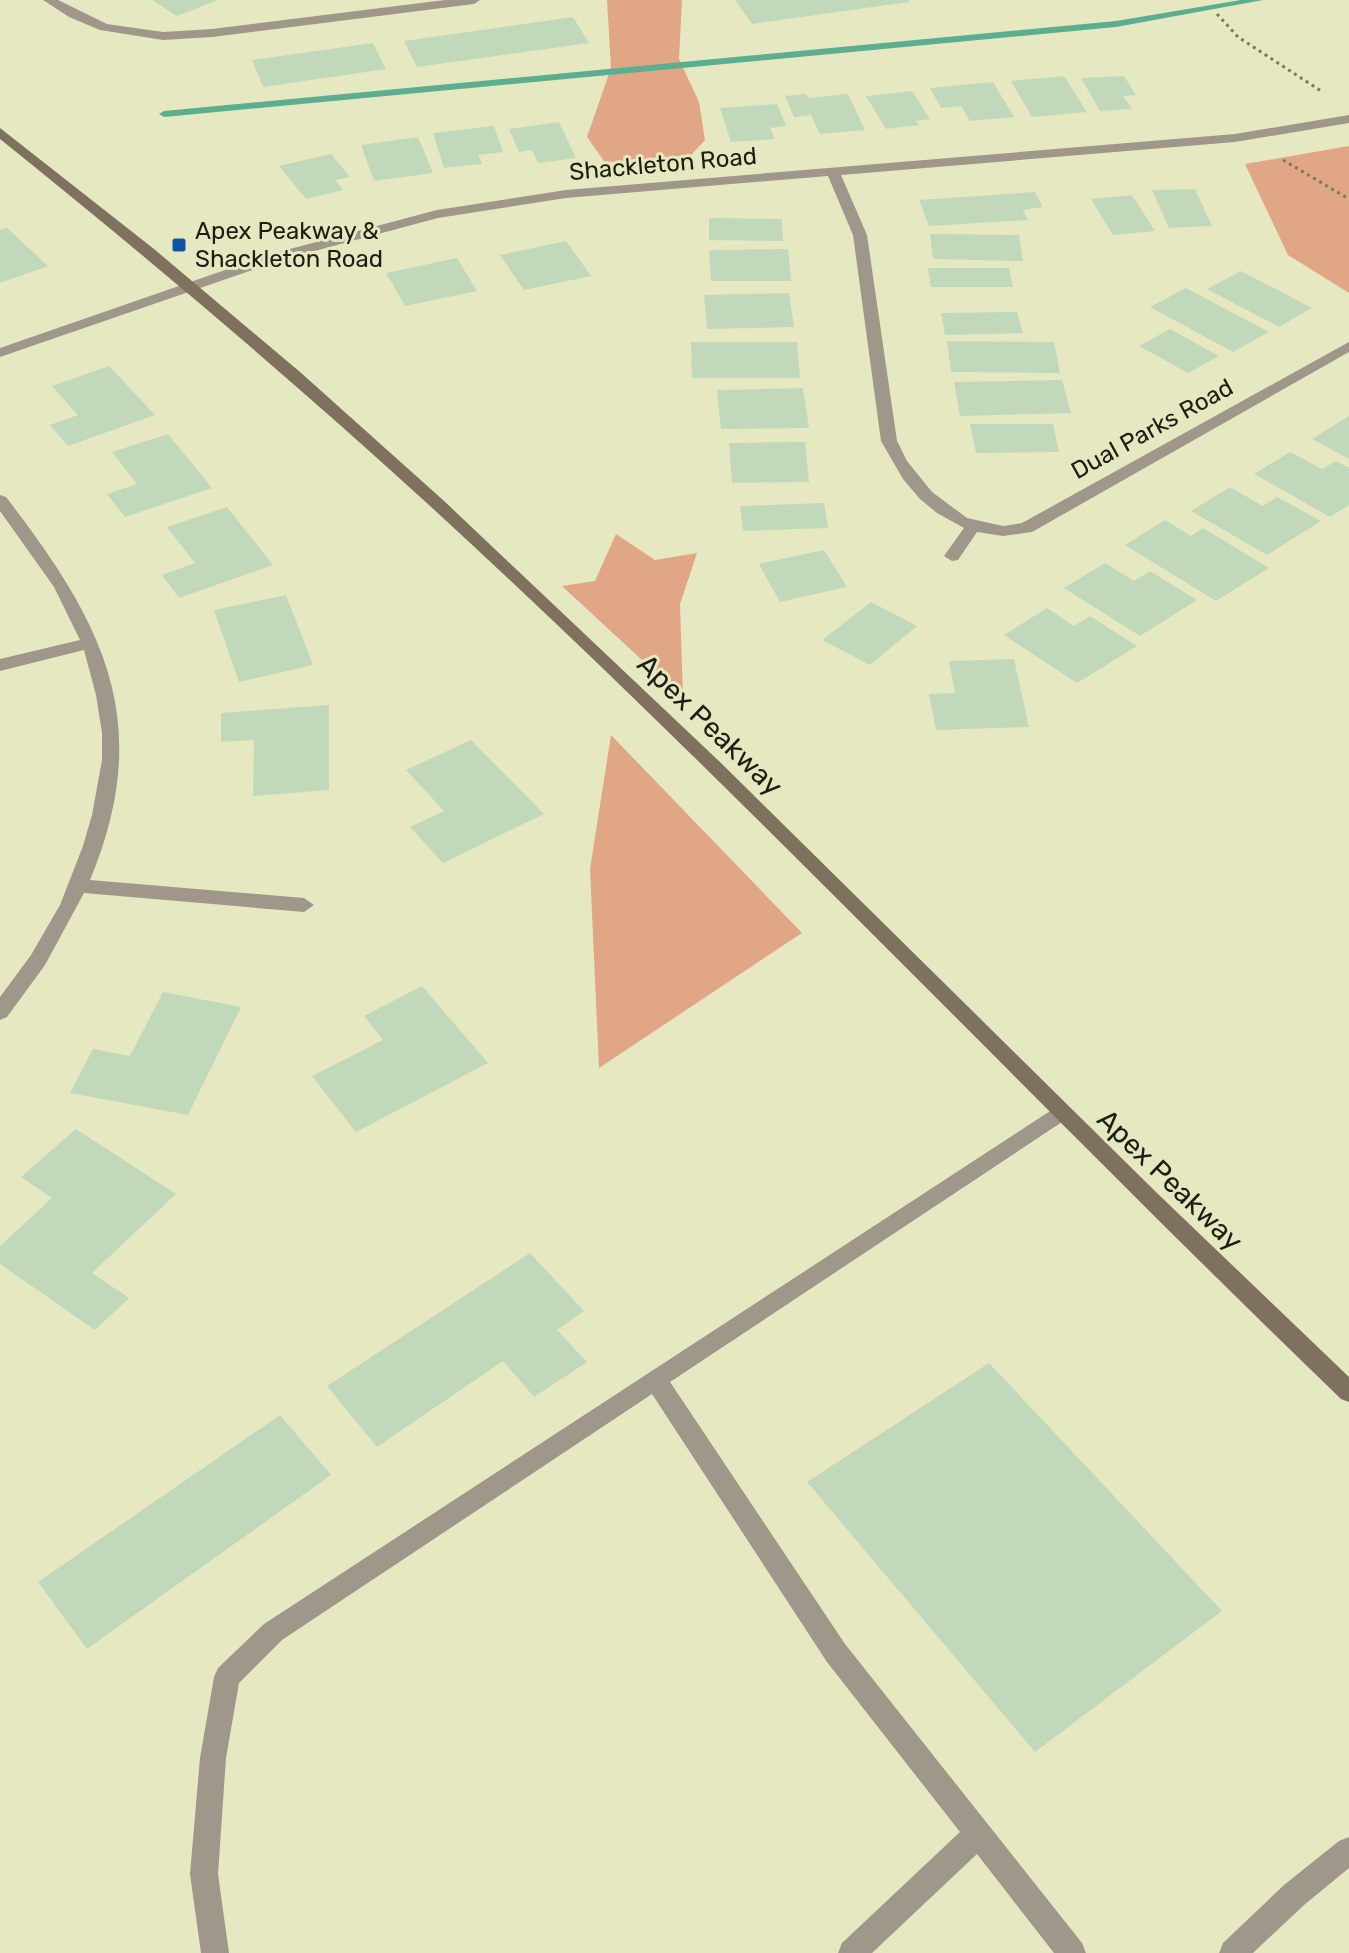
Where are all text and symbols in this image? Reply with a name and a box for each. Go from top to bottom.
street label: Shackleton Road [568,142,758,186]
place label: Apex Peakway & Shackleton Road [195,217,383,273]
marker: Apex Peakway & Shackleton Road [170,236,188,254]
street label: Dual Parks Road [1066,373,1238,485]
street label: Apex Peakway [631,648,789,802]
street label: Apex Peakway [1091,1103,1249,1257]

